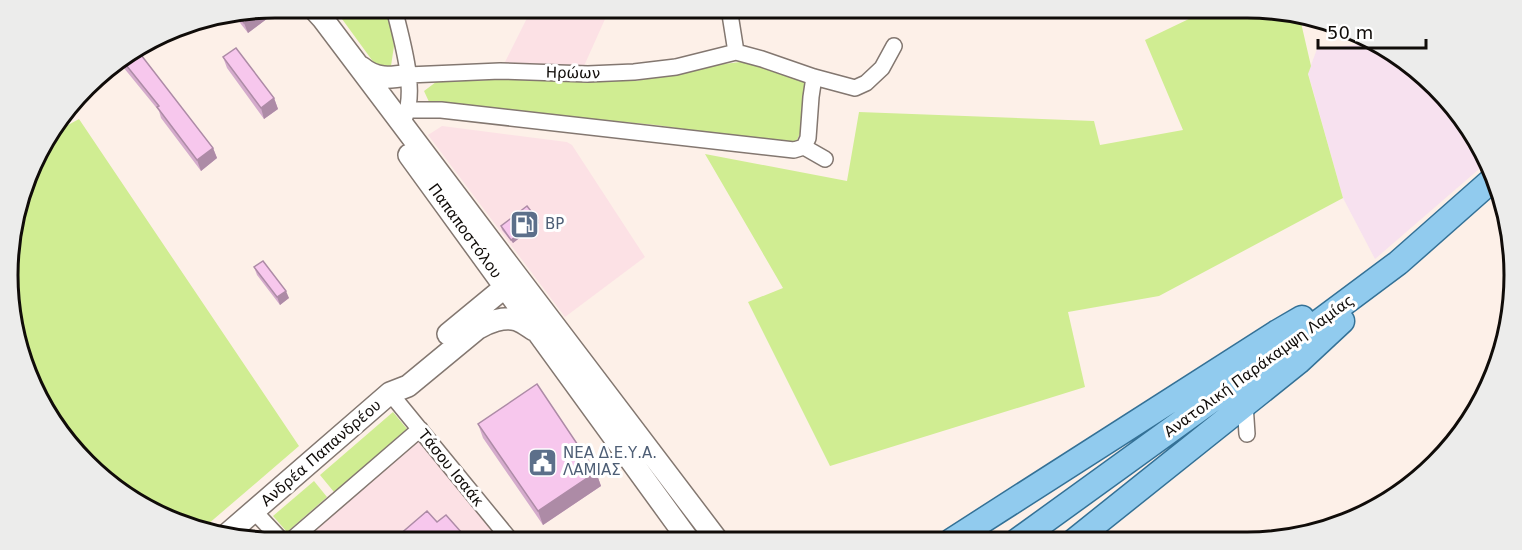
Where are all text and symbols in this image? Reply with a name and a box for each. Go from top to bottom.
scale bar [1318,12,1426,50]
text: 50 m [1327,22,1373,43]
street label: Ηρώων [546,64,600,82]
street label: Παπαποστόλου [425,180,505,282]
fuel station icon: BP [508,208,540,240]
place label: BP [545,215,564,233]
street label: Ανατολική Παράκαμψη Λαμίας [1161,291,1357,441]
street label: Ανδρέα Παπανδρέου [257,396,385,510]
street label: Τάσου Ισαάκ [414,425,488,510]
place label: ΝΕΑ Δ.Ε.Υ.Α. ΛΑΜΙΑΣ [563,444,657,479]
public building icon: ΝΕΑ Δ.Ε.Υ.Α. ΛΑΜΙΑΣ [526,446,558,478]

